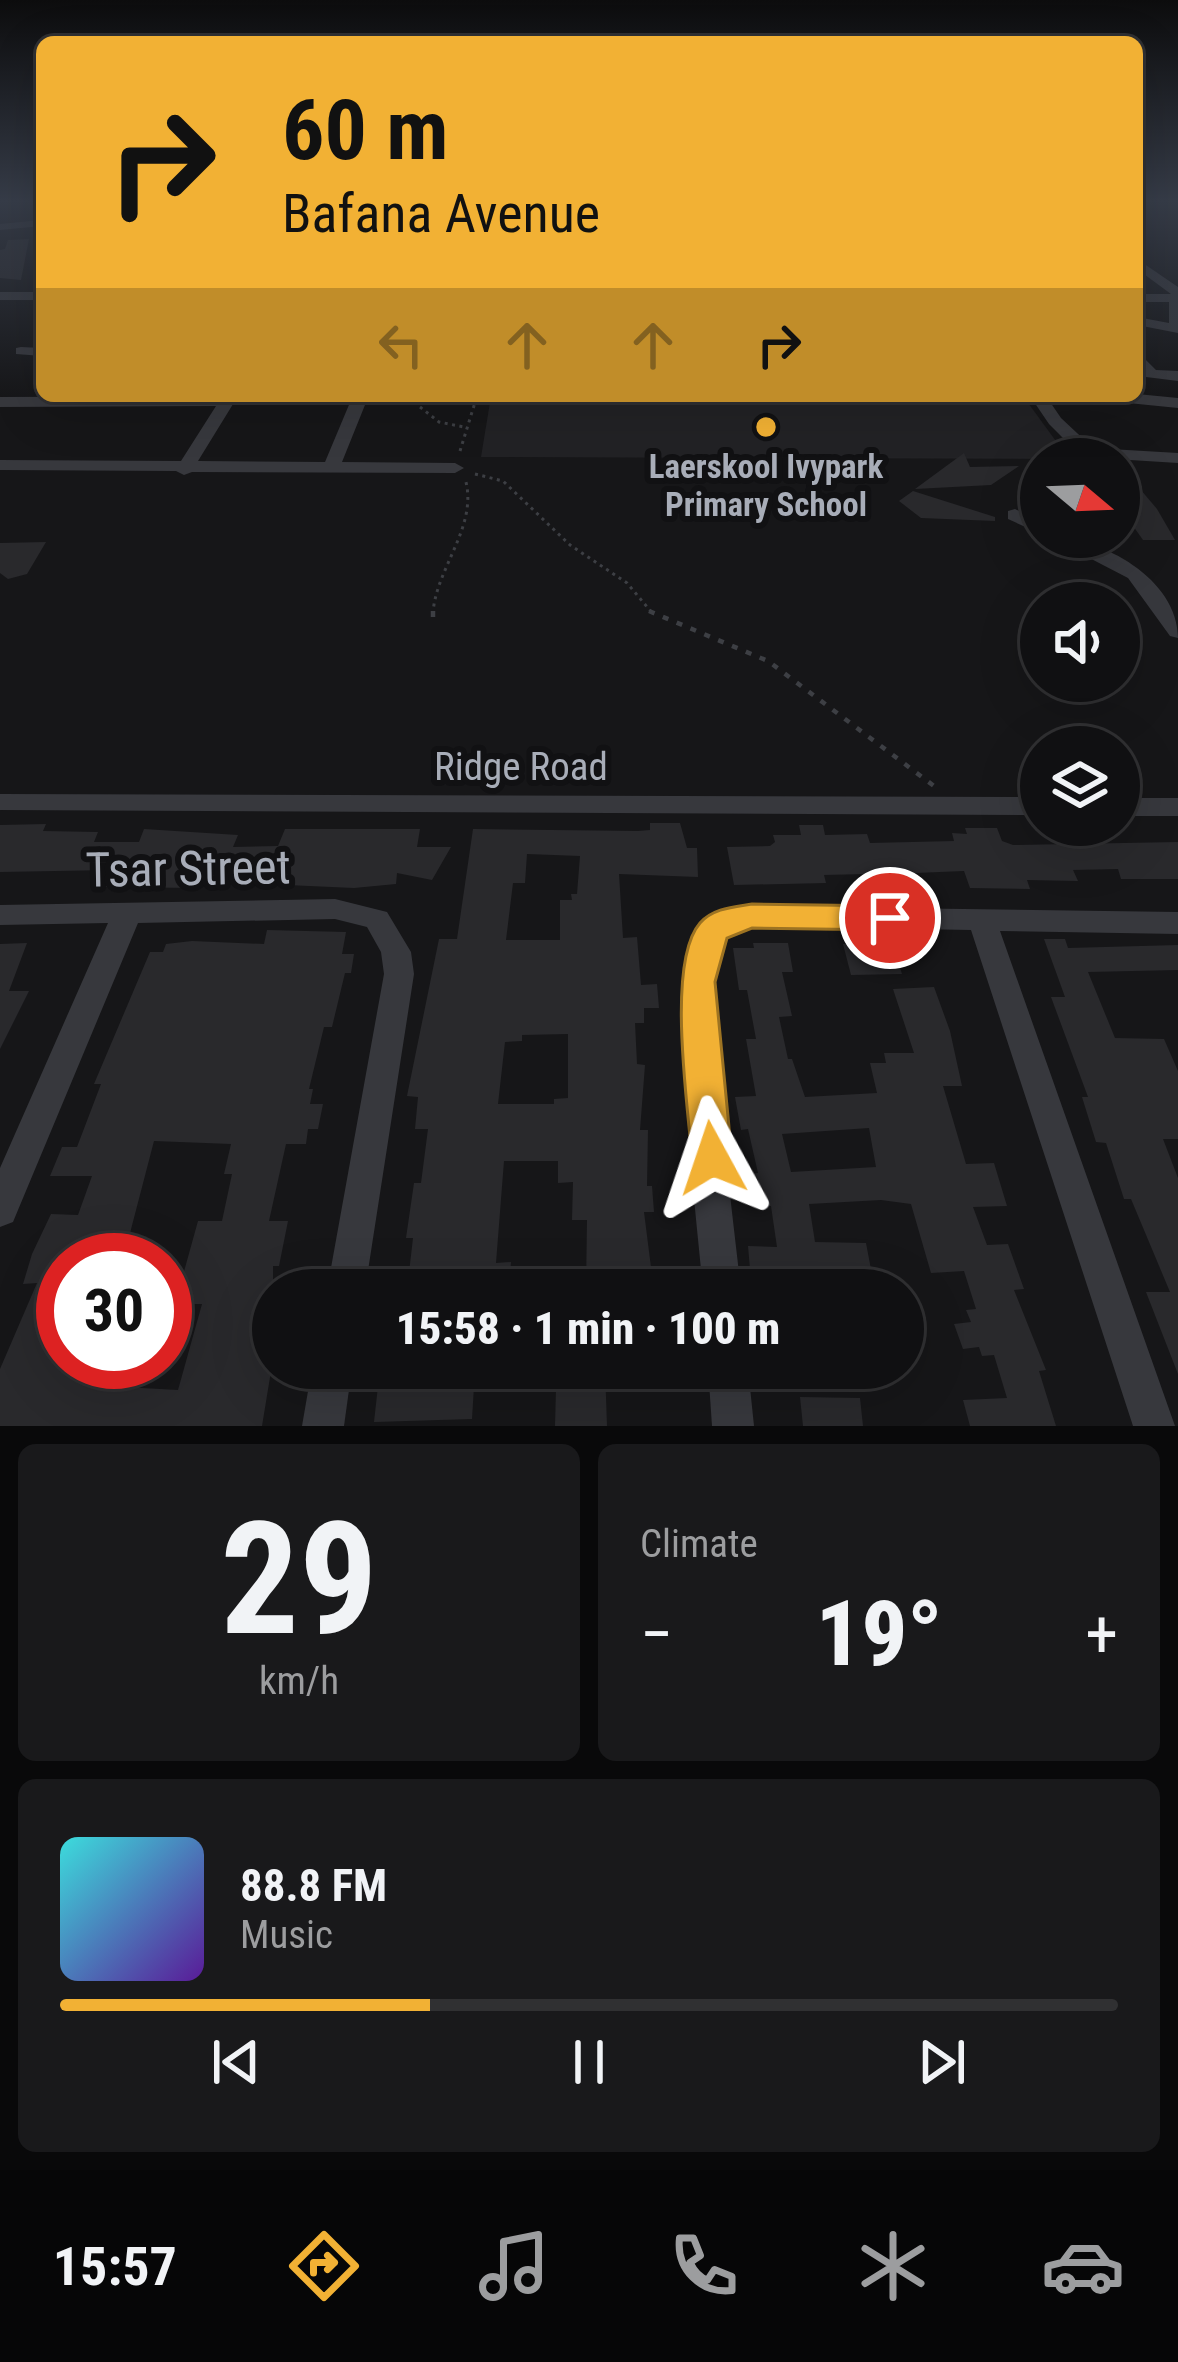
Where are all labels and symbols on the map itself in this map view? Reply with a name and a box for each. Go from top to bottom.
marker: Laerskool Ivypark Primary School [753,414,779,440]
north arrow [1020,438,1140,558]
place label: Laerskool Ivypark Primary School [649,447,884,524]
street label: Ridge Road [434,744,608,790]
street label: Tsar Street [85,838,291,899]
pin [839,867,941,969]
position arrow [649,1095,775,1221]
speed limit sign: 30 [36,1233,192,1389]

